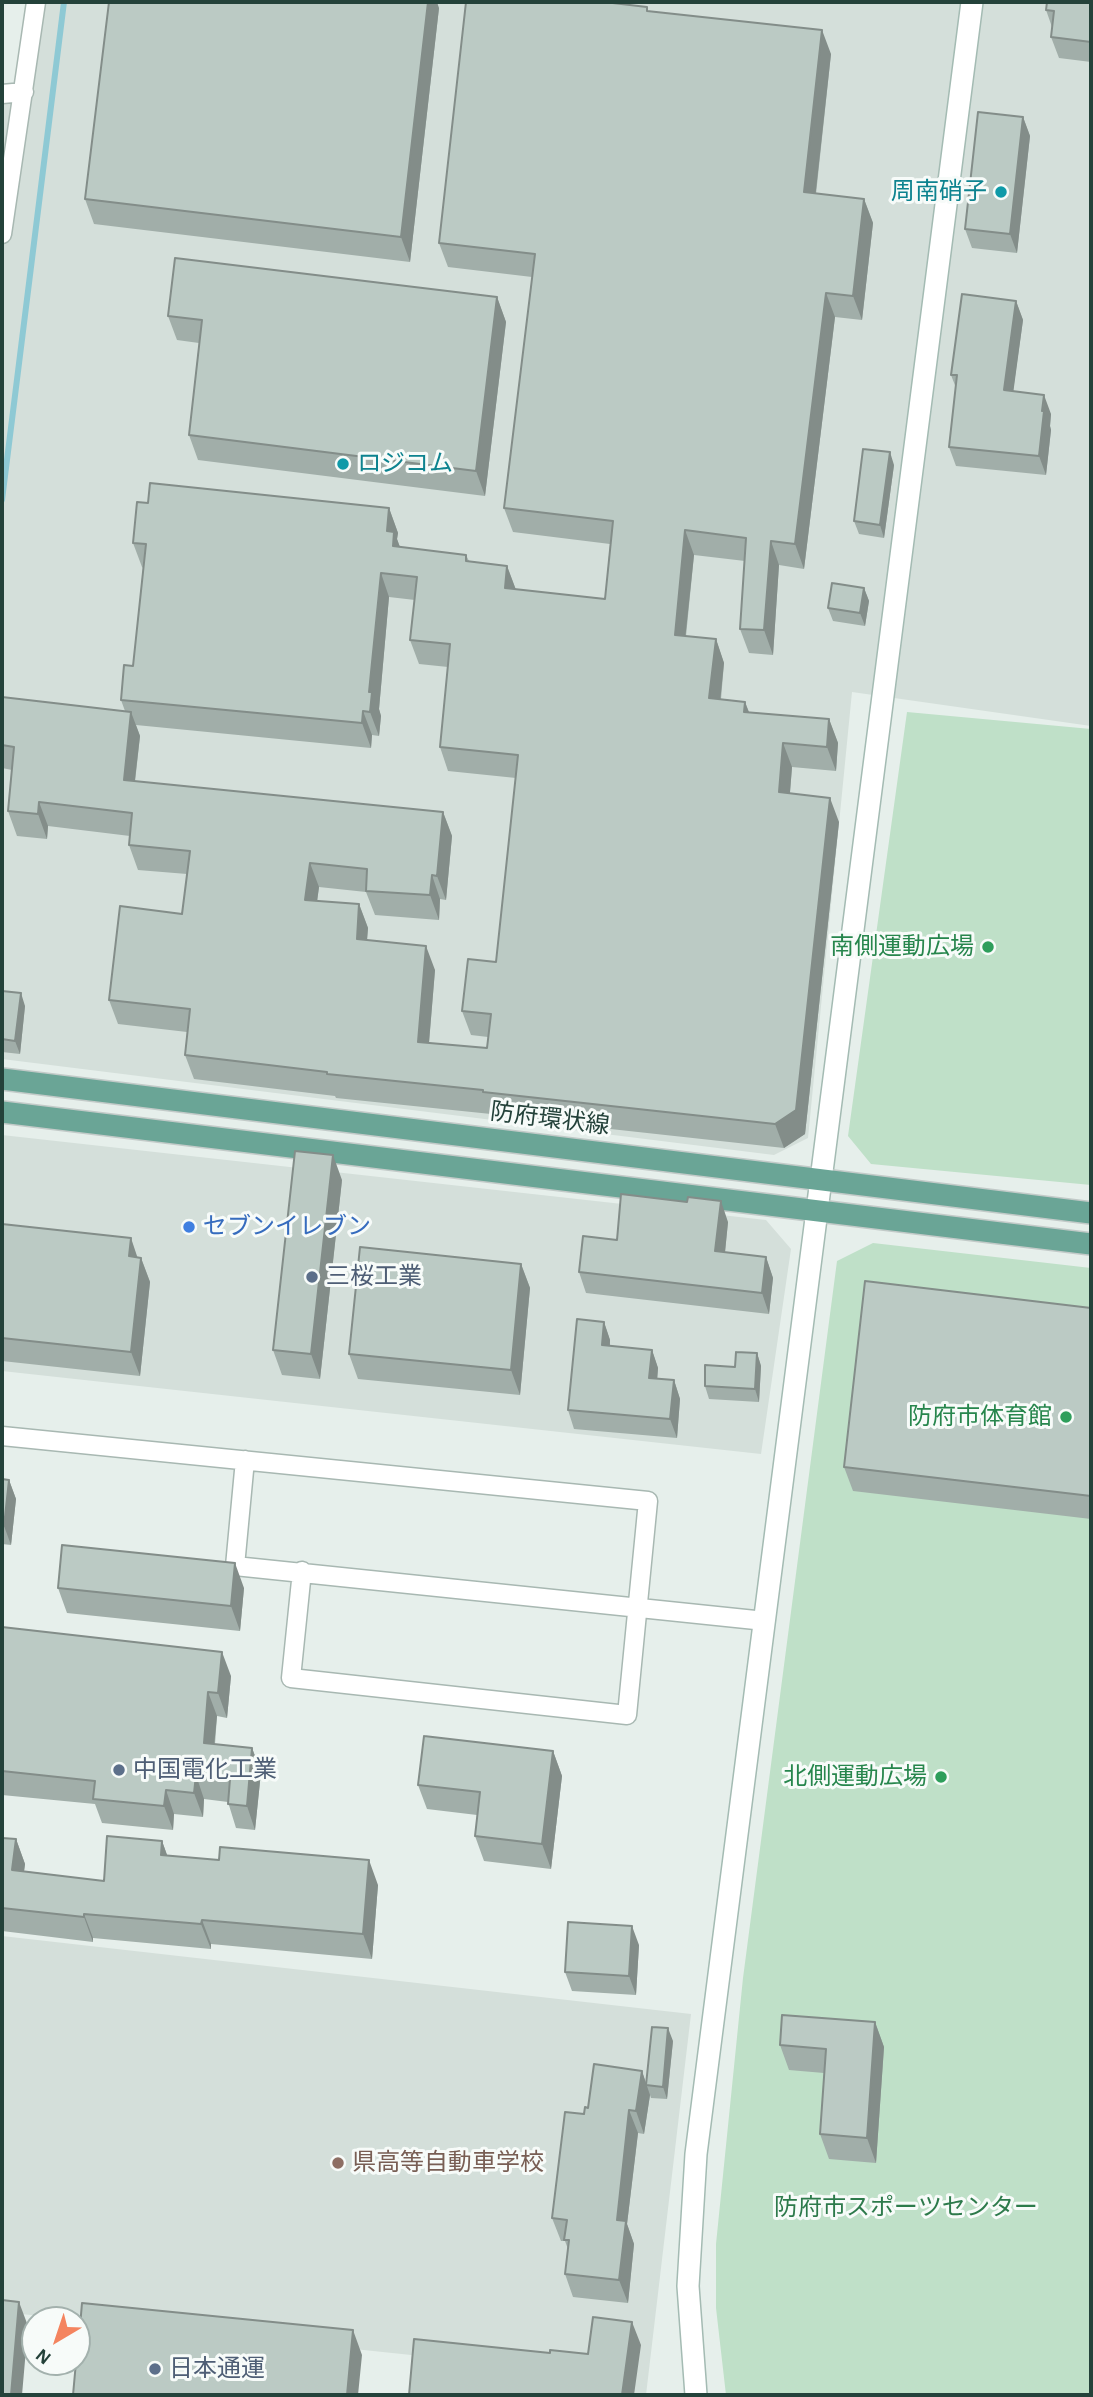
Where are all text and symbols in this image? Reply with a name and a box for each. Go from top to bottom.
place label: 周南硝子 [891,178,987,206]
marker: 周南硝子 [993,184,1009,200]
place label: ロジコム [357,450,453,478]
marker: ロジコム [335,456,351,472]
place label: 南側運動広場 [830,933,974,961]
marker: 南側運動広場 [980,939,996,955]
street label: 防府環状線 [489,1097,611,1141]
place label: セブンイレブン [203,1213,371,1241]
marker: セブンイレブン [181,1219,197,1235]
place label: 三桜工業 [326,1263,422,1291]
marker: 三桜工業 [304,1269,320,1285]
place label: 防府市体育館 [908,1403,1052,1431]
marker: 防府市体育館 [1058,1409,1074,1425]
place label: 中国電化工業 [133,1756,277,1784]
marker: 中国電化工業 [111,1762,127,1778]
place label: 北側運動広場 [783,1763,927,1791]
marker: 北側運動広場 [933,1769,949,1785]
place label: 県高等自動車学校 [352,2149,544,2177]
marker: 県高等自動車学校 [330,2155,346,2171]
park label: 防府市スポーツセンター [774,2194,1038,2222]
north arrow [21,2306,91,2376]
text: N [33,2345,55,2368]
place label: 日本通運 [169,2355,265,2383]
marker: 日本通運 [147,2361,163,2377]

